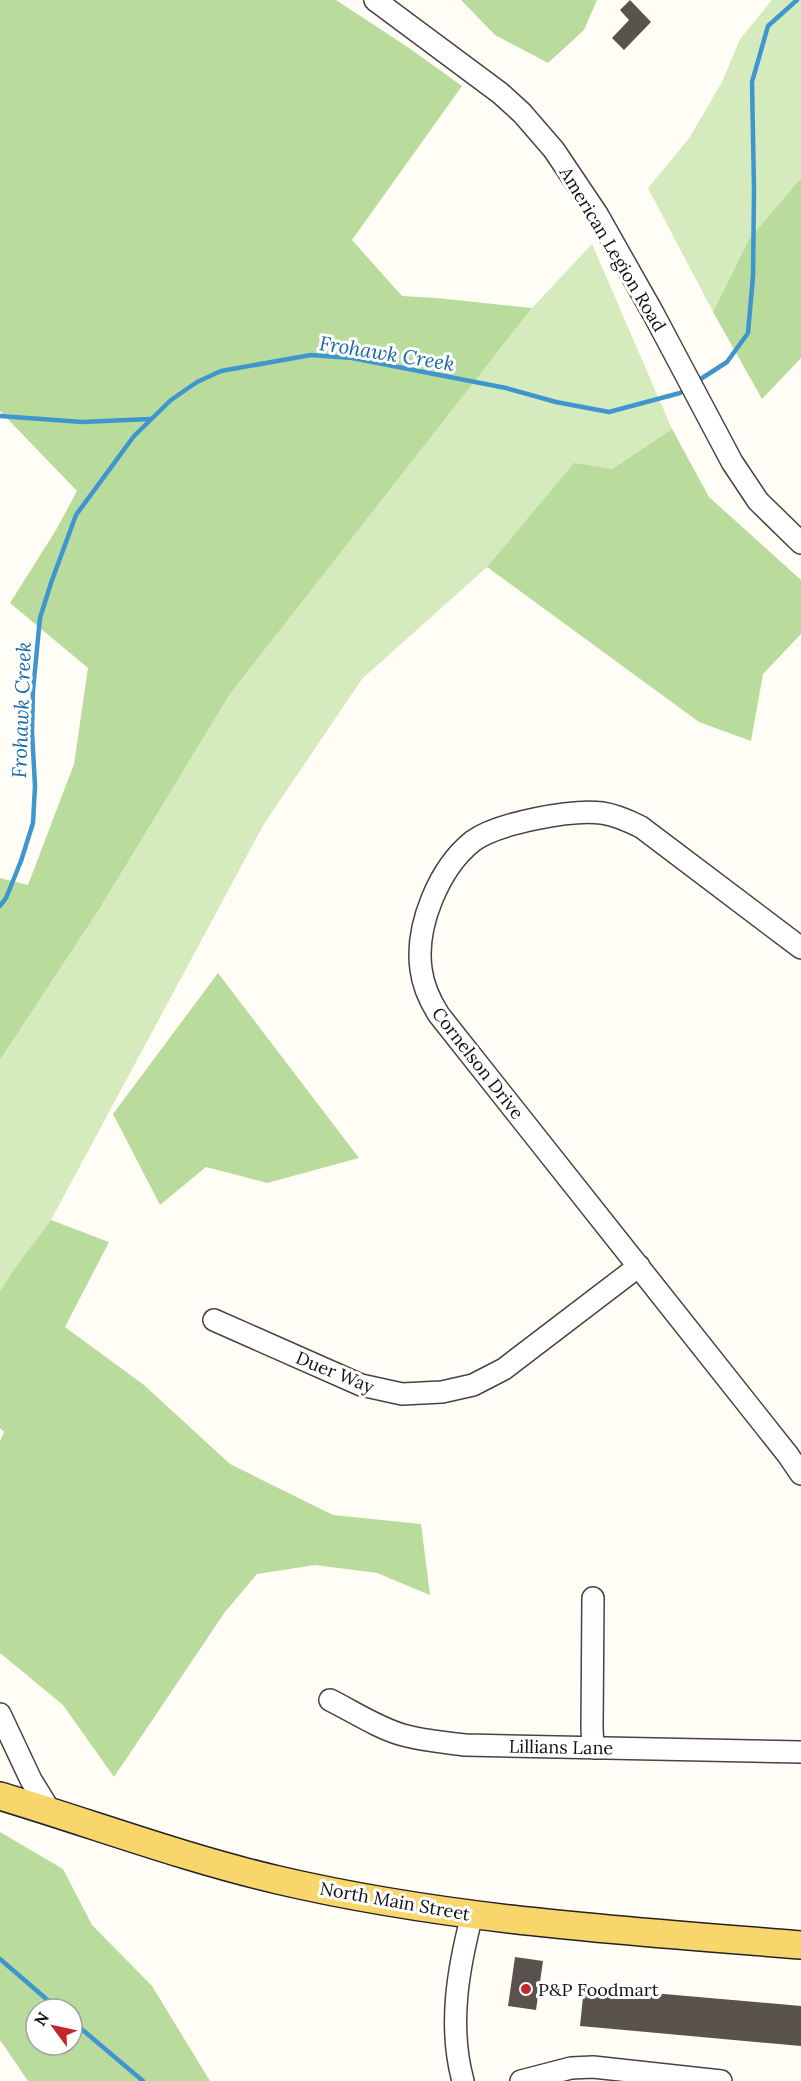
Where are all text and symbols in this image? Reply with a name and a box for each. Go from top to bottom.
street label: American Legion Road [554,162,671,336]
water label: Frohawk Creek [318,330,456,376]
water label: Frohawk Creek [6,641,36,779]
street label: Cornelson Drive [427,1002,529,1124]
street label: Duer Way [293,1346,378,1398]
street label: Lillians Lane [509,1735,614,1759]
street label: North Main Street [318,1876,472,1926]
place label: P&P Foodmart [538,1978,659,2001]
marker: P&P Foodmart [519,1982,533,1996]
north arrow [24,1997,84,2057]
text: N [30,2008,53,2029]

